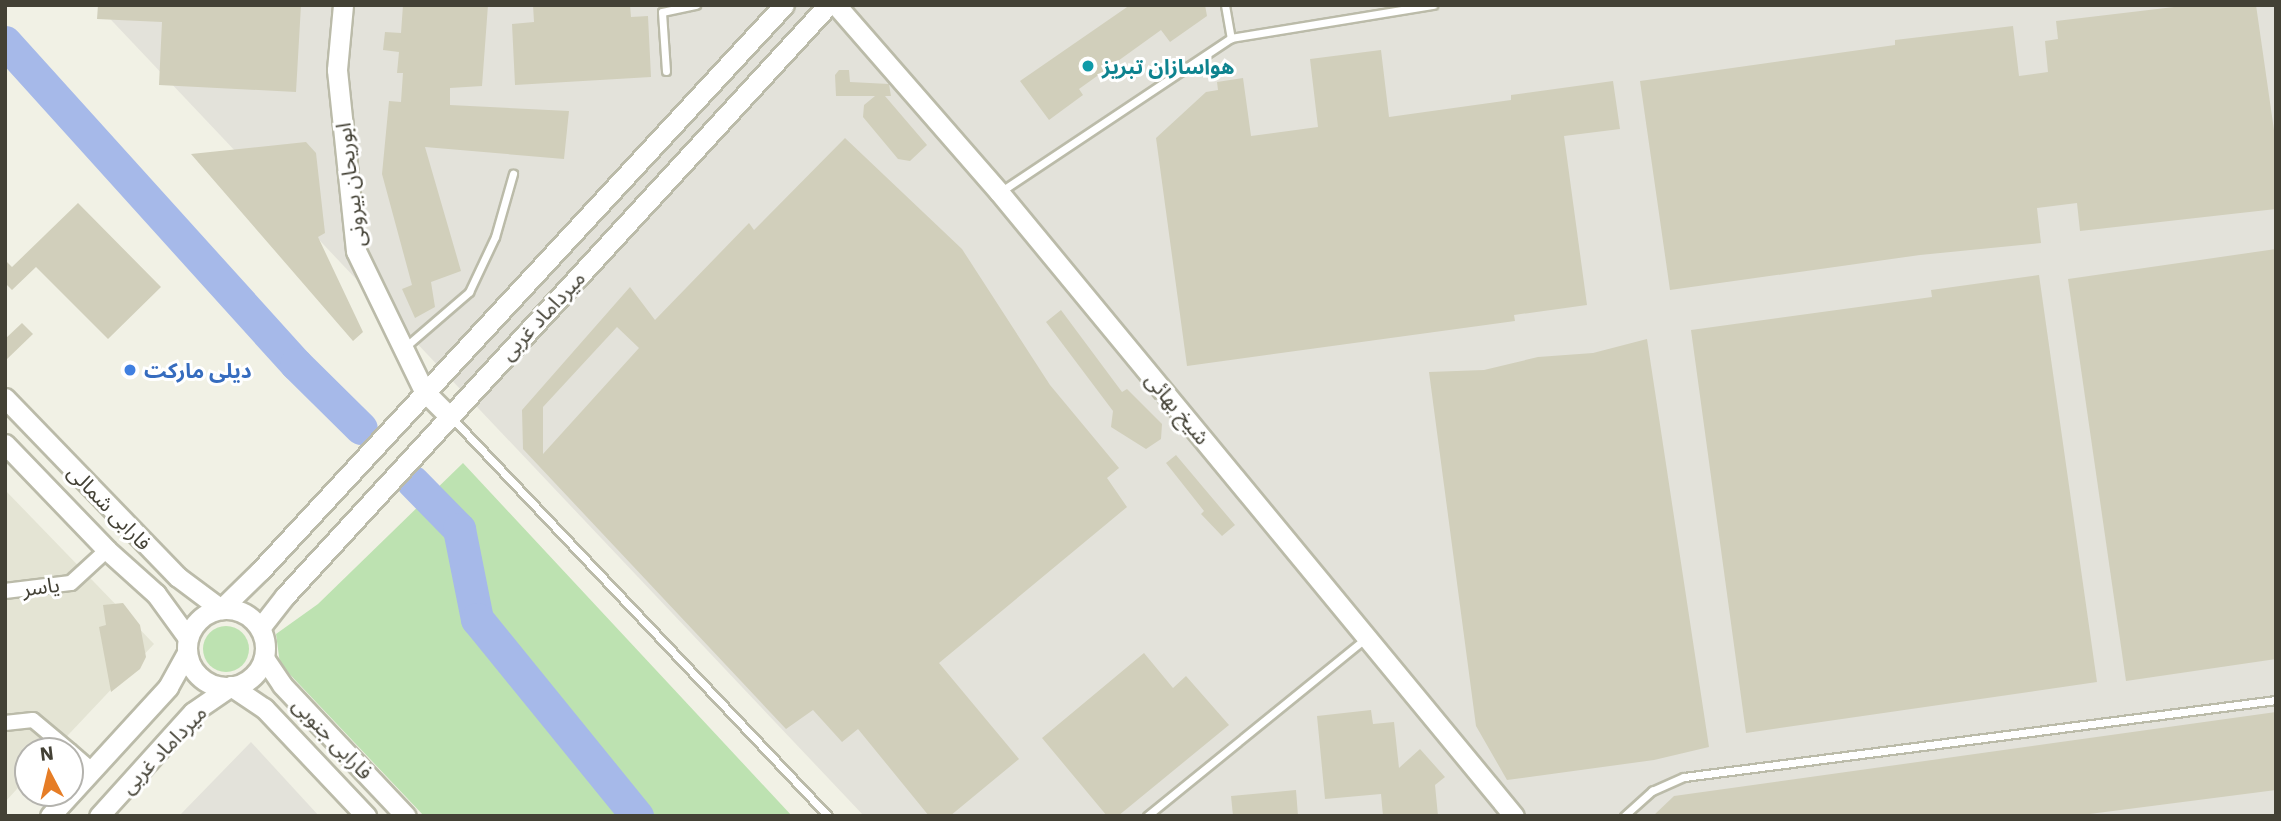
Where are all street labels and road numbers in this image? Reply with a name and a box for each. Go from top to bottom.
street label: ابوریحان بیرونی [330,121,370,249]
street label: میرداماد غربی [494,265,590,365]
street label: شیخ بهائی [1141,367,1215,449]
street label: فارابی شمالی [63,459,157,555]
street label: یاسر [21,571,61,601]
street label: فارابی جنوبی [288,692,378,784]
street label: میرداماد غربی [115,700,211,798]

